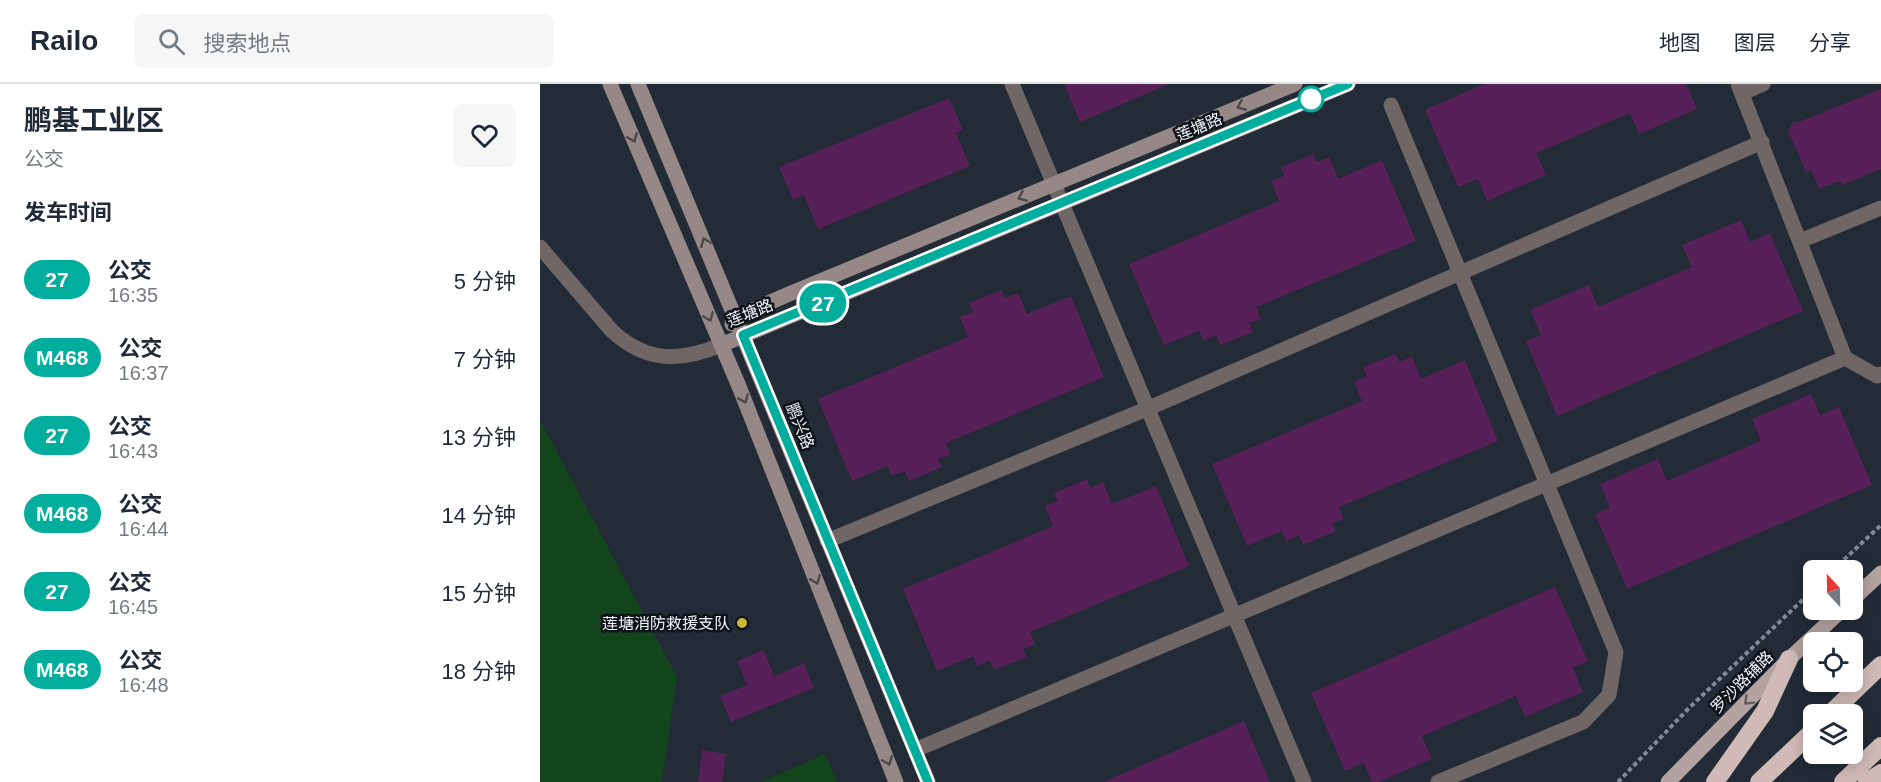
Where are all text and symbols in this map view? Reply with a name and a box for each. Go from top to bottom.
search box [134,14,554,68]
text: Railo [30,25,98,56]
icon: search [155,25,188,58]
text: 搜索地点 [203,31,291,56]
text: 地图 [1659,31,1701,54]
text: 图层 [1734,31,1776,54]
text: 分享 [1809,31,1851,54]
unlabelled marker [1298,86,1324,112]
one-way arrow [1236,99,1247,111]
button: heart [453,104,516,167]
text: 鹏基工业区 [24,105,164,136]
street label: 莲塘路 [1174,110,1224,144]
one-way arrow [626,132,638,143]
text: 公交 [24,148,64,170]
one-way arrow [1017,190,1028,202]
text: 发车时间 [24,200,112,225]
one-way arrow [700,238,712,249]
text: 公交 [108,258,152,283]
text: 27 [45,268,69,291]
text: 5 分钟 [454,269,516,294]
text: 16:35 [108,284,158,306]
line badge: 27 [796,284,850,322]
text: 27 [811,292,835,315]
street label: 莲塘路 [725,296,775,330]
one-way arrow [702,311,714,322]
text: 公交 [119,336,163,361]
text: M468 [36,346,89,369]
text: 7 分钟 [454,347,516,372]
text: 16:37 [119,362,169,384]
one-way arrow [737,393,749,404]
street label: 鹏兴路 [783,401,817,451]
text: 公交 [108,414,152,439]
text: 27 [45,424,69,447]
text: 13 分钟 [441,425,516,450]
text: 16:43 [108,440,158,462]
text: 公交 [119,492,163,517]
text: M468 [36,502,89,525]
text: 14 分钟 [441,503,516,528]
text: 16:44 [119,518,169,540]
north arrow [1803,560,1863,620]
map controls [1803,560,1863,764]
text: 公交 [108,570,152,595]
one-way arrow [809,574,821,585]
text: 27 [45,580,69,603]
text: 15 分钟 [441,581,516,606]
text: 16:45 [108,596,158,618]
place label: 莲塘消防救援支队 [602,615,730,632]
marker: 莲塘消防救援支队 [735,616,749,630]
button: locate [1803,632,1863,692]
text: 公交 [119,648,163,673]
street label: 罗沙路辅路 [1708,648,1776,716]
text: M468 [36,658,89,681]
text: 18 分钟 [441,659,516,684]
text: 16:48 [119,674,169,696]
one-way arrow [1745,693,1756,704]
button: layers [1803,704,1863,764]
one-way arrow [881,755,893,766]

